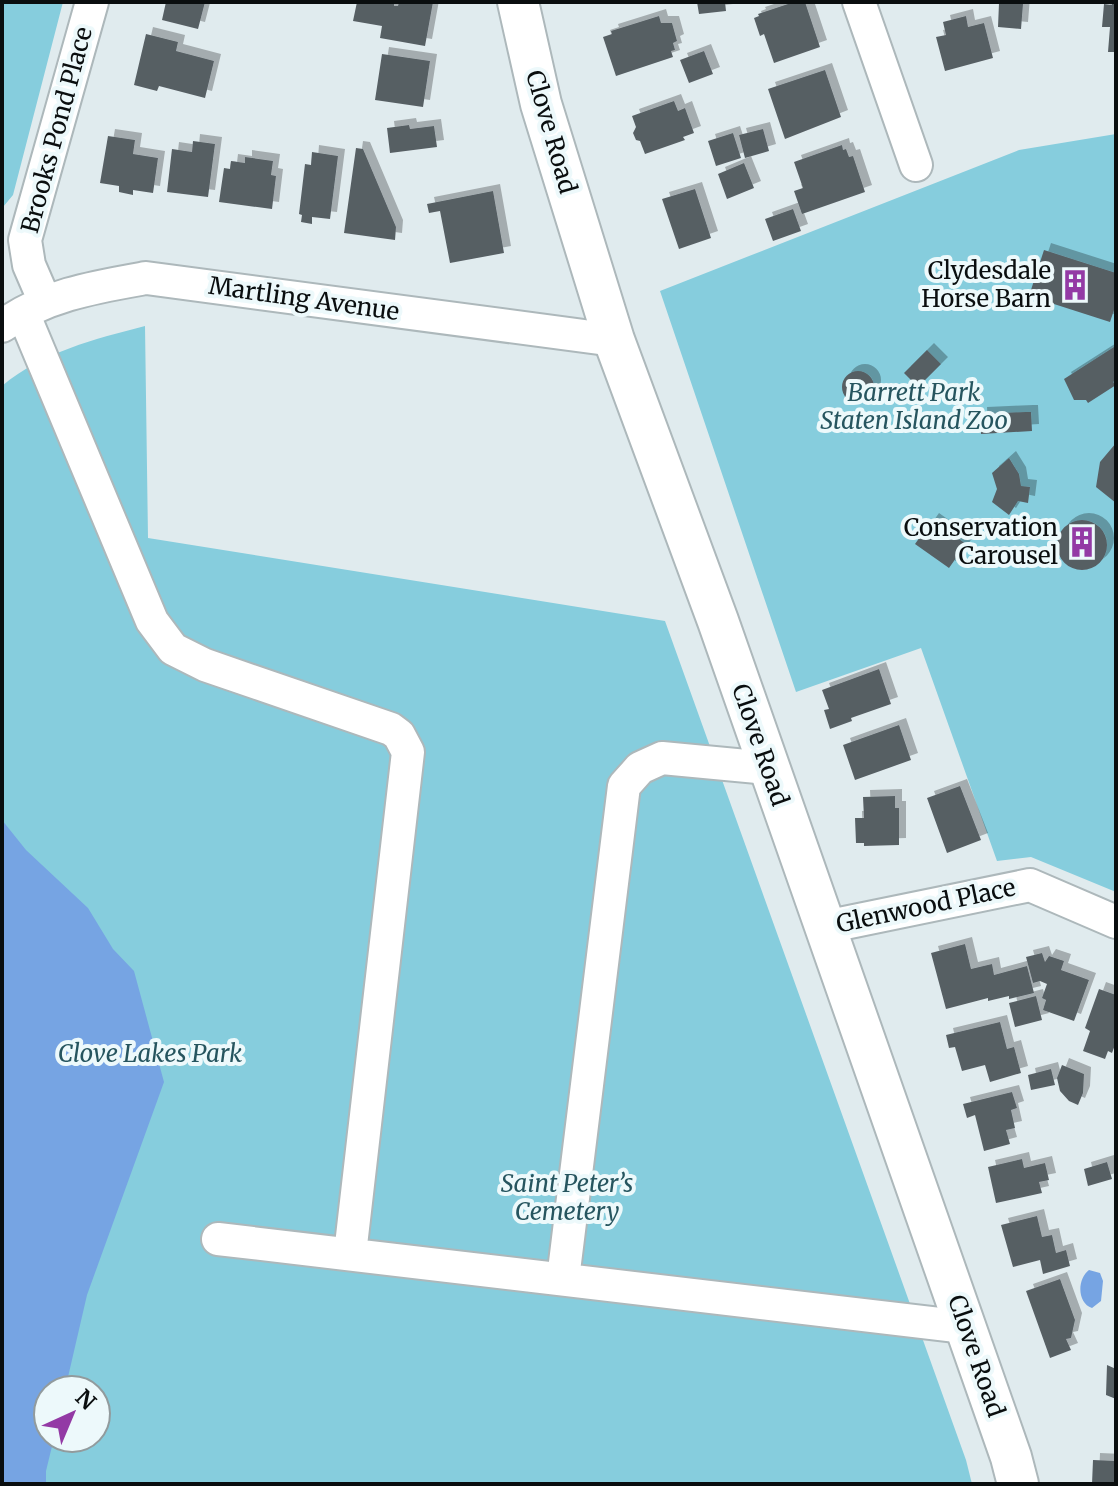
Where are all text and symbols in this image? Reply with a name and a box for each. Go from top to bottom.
street label: Brooks Pond Place [14,23,99,236]
street label: Clove Road [519,67,584,197]
place label: Clydesdale Horse Barn [921,255,1051,314]
building icon: Clydesdale Horse Barn [1058,268,1092,302]
street label: Martling Avenue [207,270,401,327]
park label: Barrett Park Staten Island Zoo [820,377,1008,436]
place label: Conservation Carousel [904,512,1058,571]
building icon: Conservation Carousel [1065,525,1099,559]
street label: Clove Road [725,680,796,810]
street label: Glenwood Place [834,871,1018,940]
park label: Clove Lakes Park [58,1038,242,1069]
park label: Saint Peter’s Cemetery [501,1168,633,1227]
street label: Clove Road [941,1291,1012,1421]
north arrow [32,1374,112,1454]
text: N [70,1384,102,1416]

